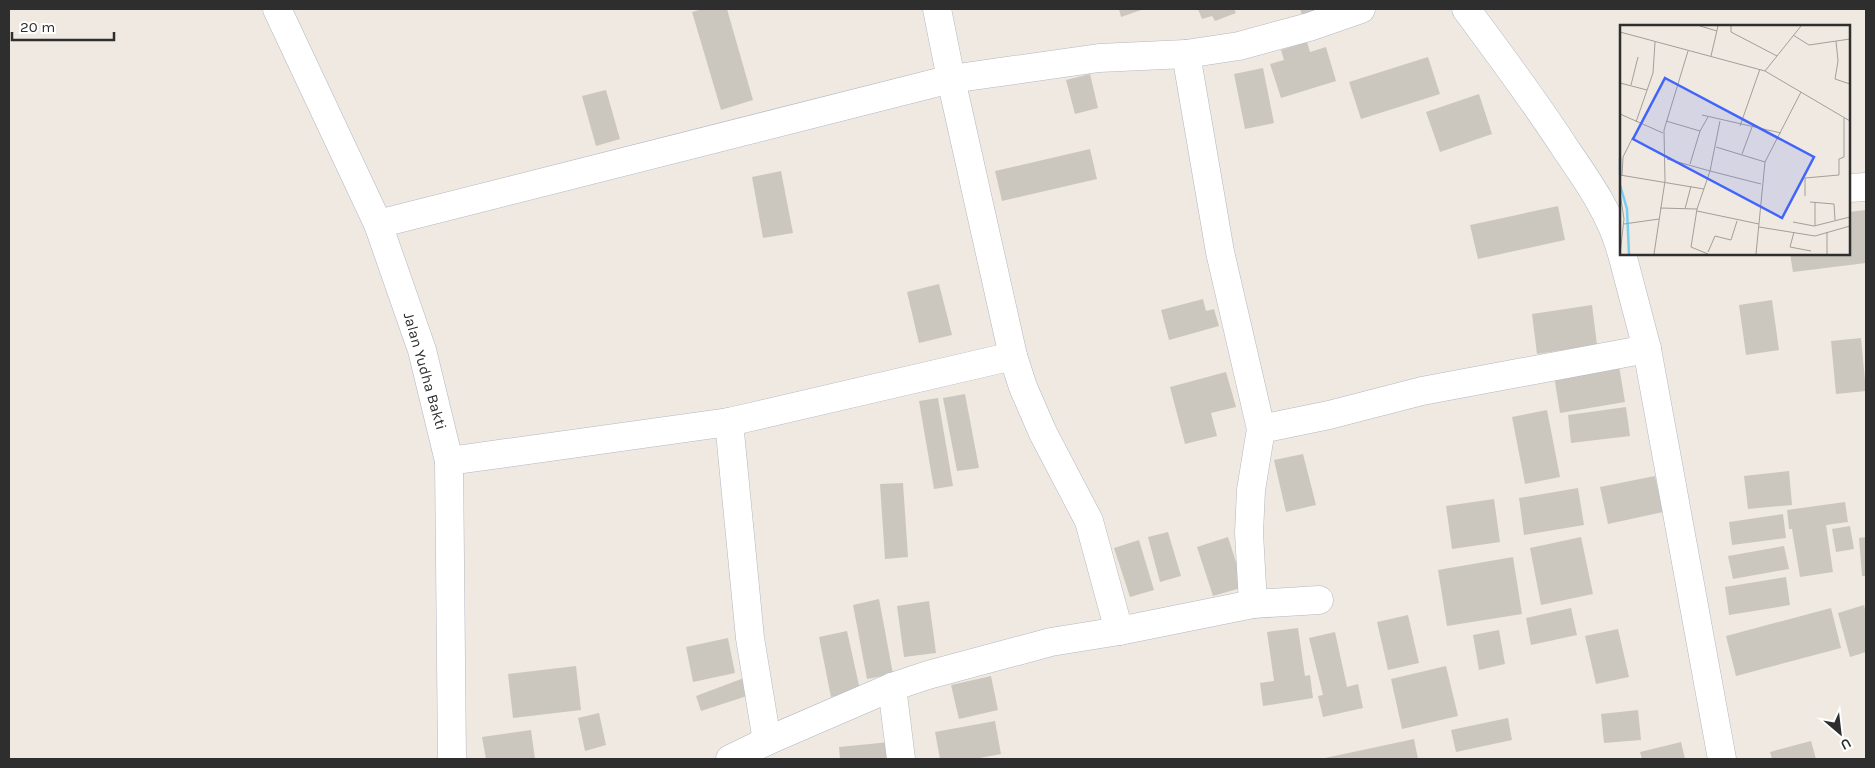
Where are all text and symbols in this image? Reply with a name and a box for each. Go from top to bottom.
scale bar [12,10,115,42]
text: 20 m [20,18,55,36]
inset map [1620,25,1850,255]
street label: Jalan Yudha Bakti [400,310,450,432]
north arrow [1815,708,1865,758]
text: U [1838,734,1854,754]

